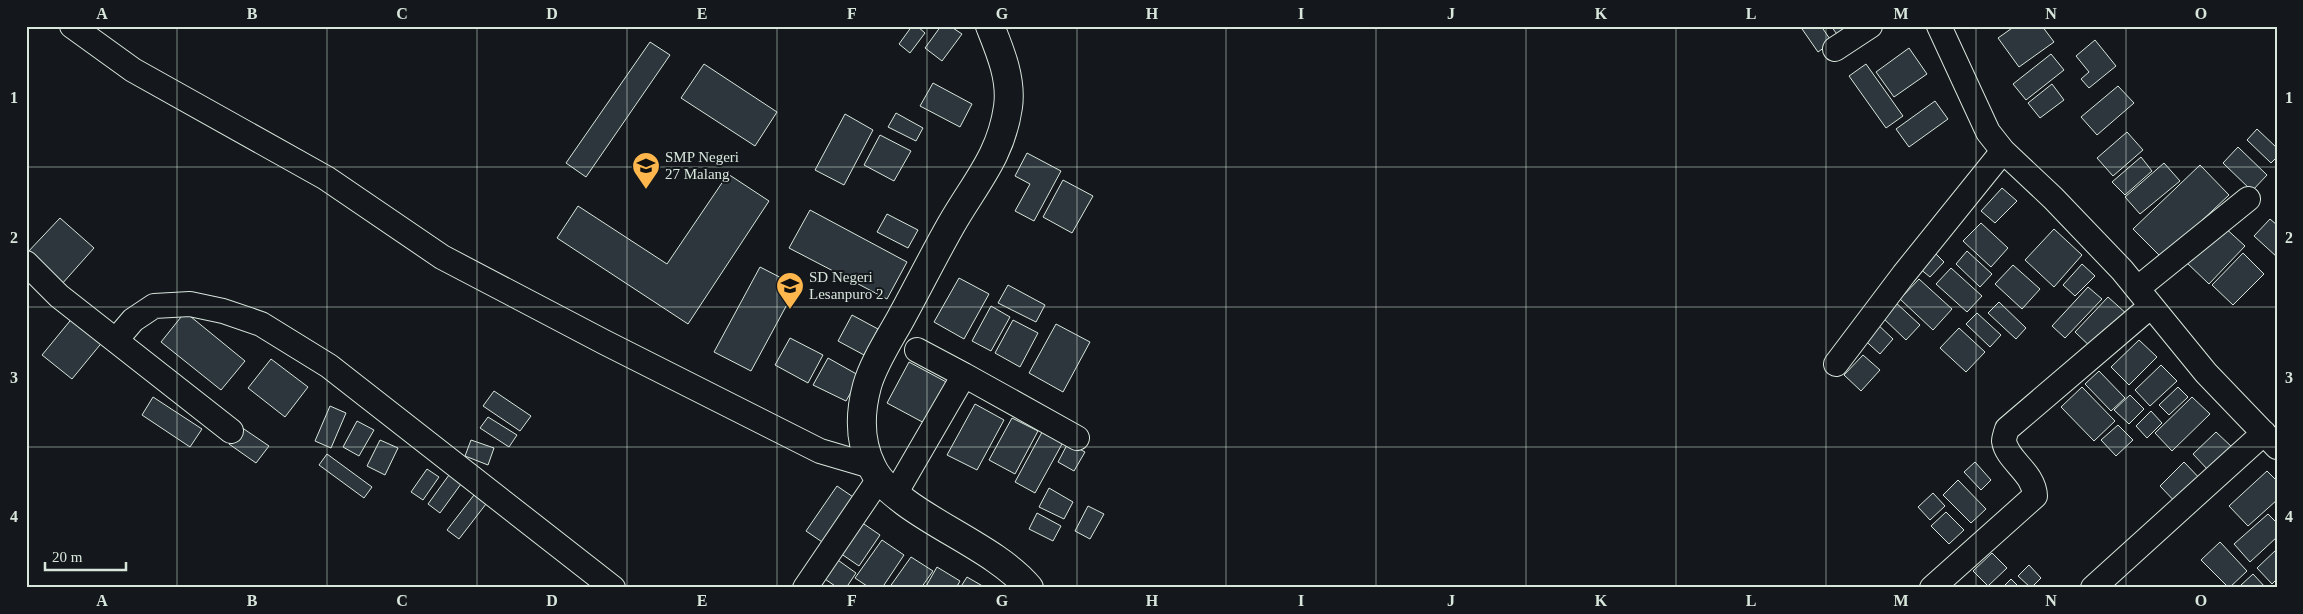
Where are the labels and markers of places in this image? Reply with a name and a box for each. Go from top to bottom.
place label: SMP Negeri 27 Malang [665,149,739,182]
school or university icon: SMP Negeri 27 Malang [631,151,661,190]
place label: SD Negeri Lesanpuro 2 [809,269,884,302]
school or university icon: SD Negeri Lesanpuro 2 [775,271,805,310]

